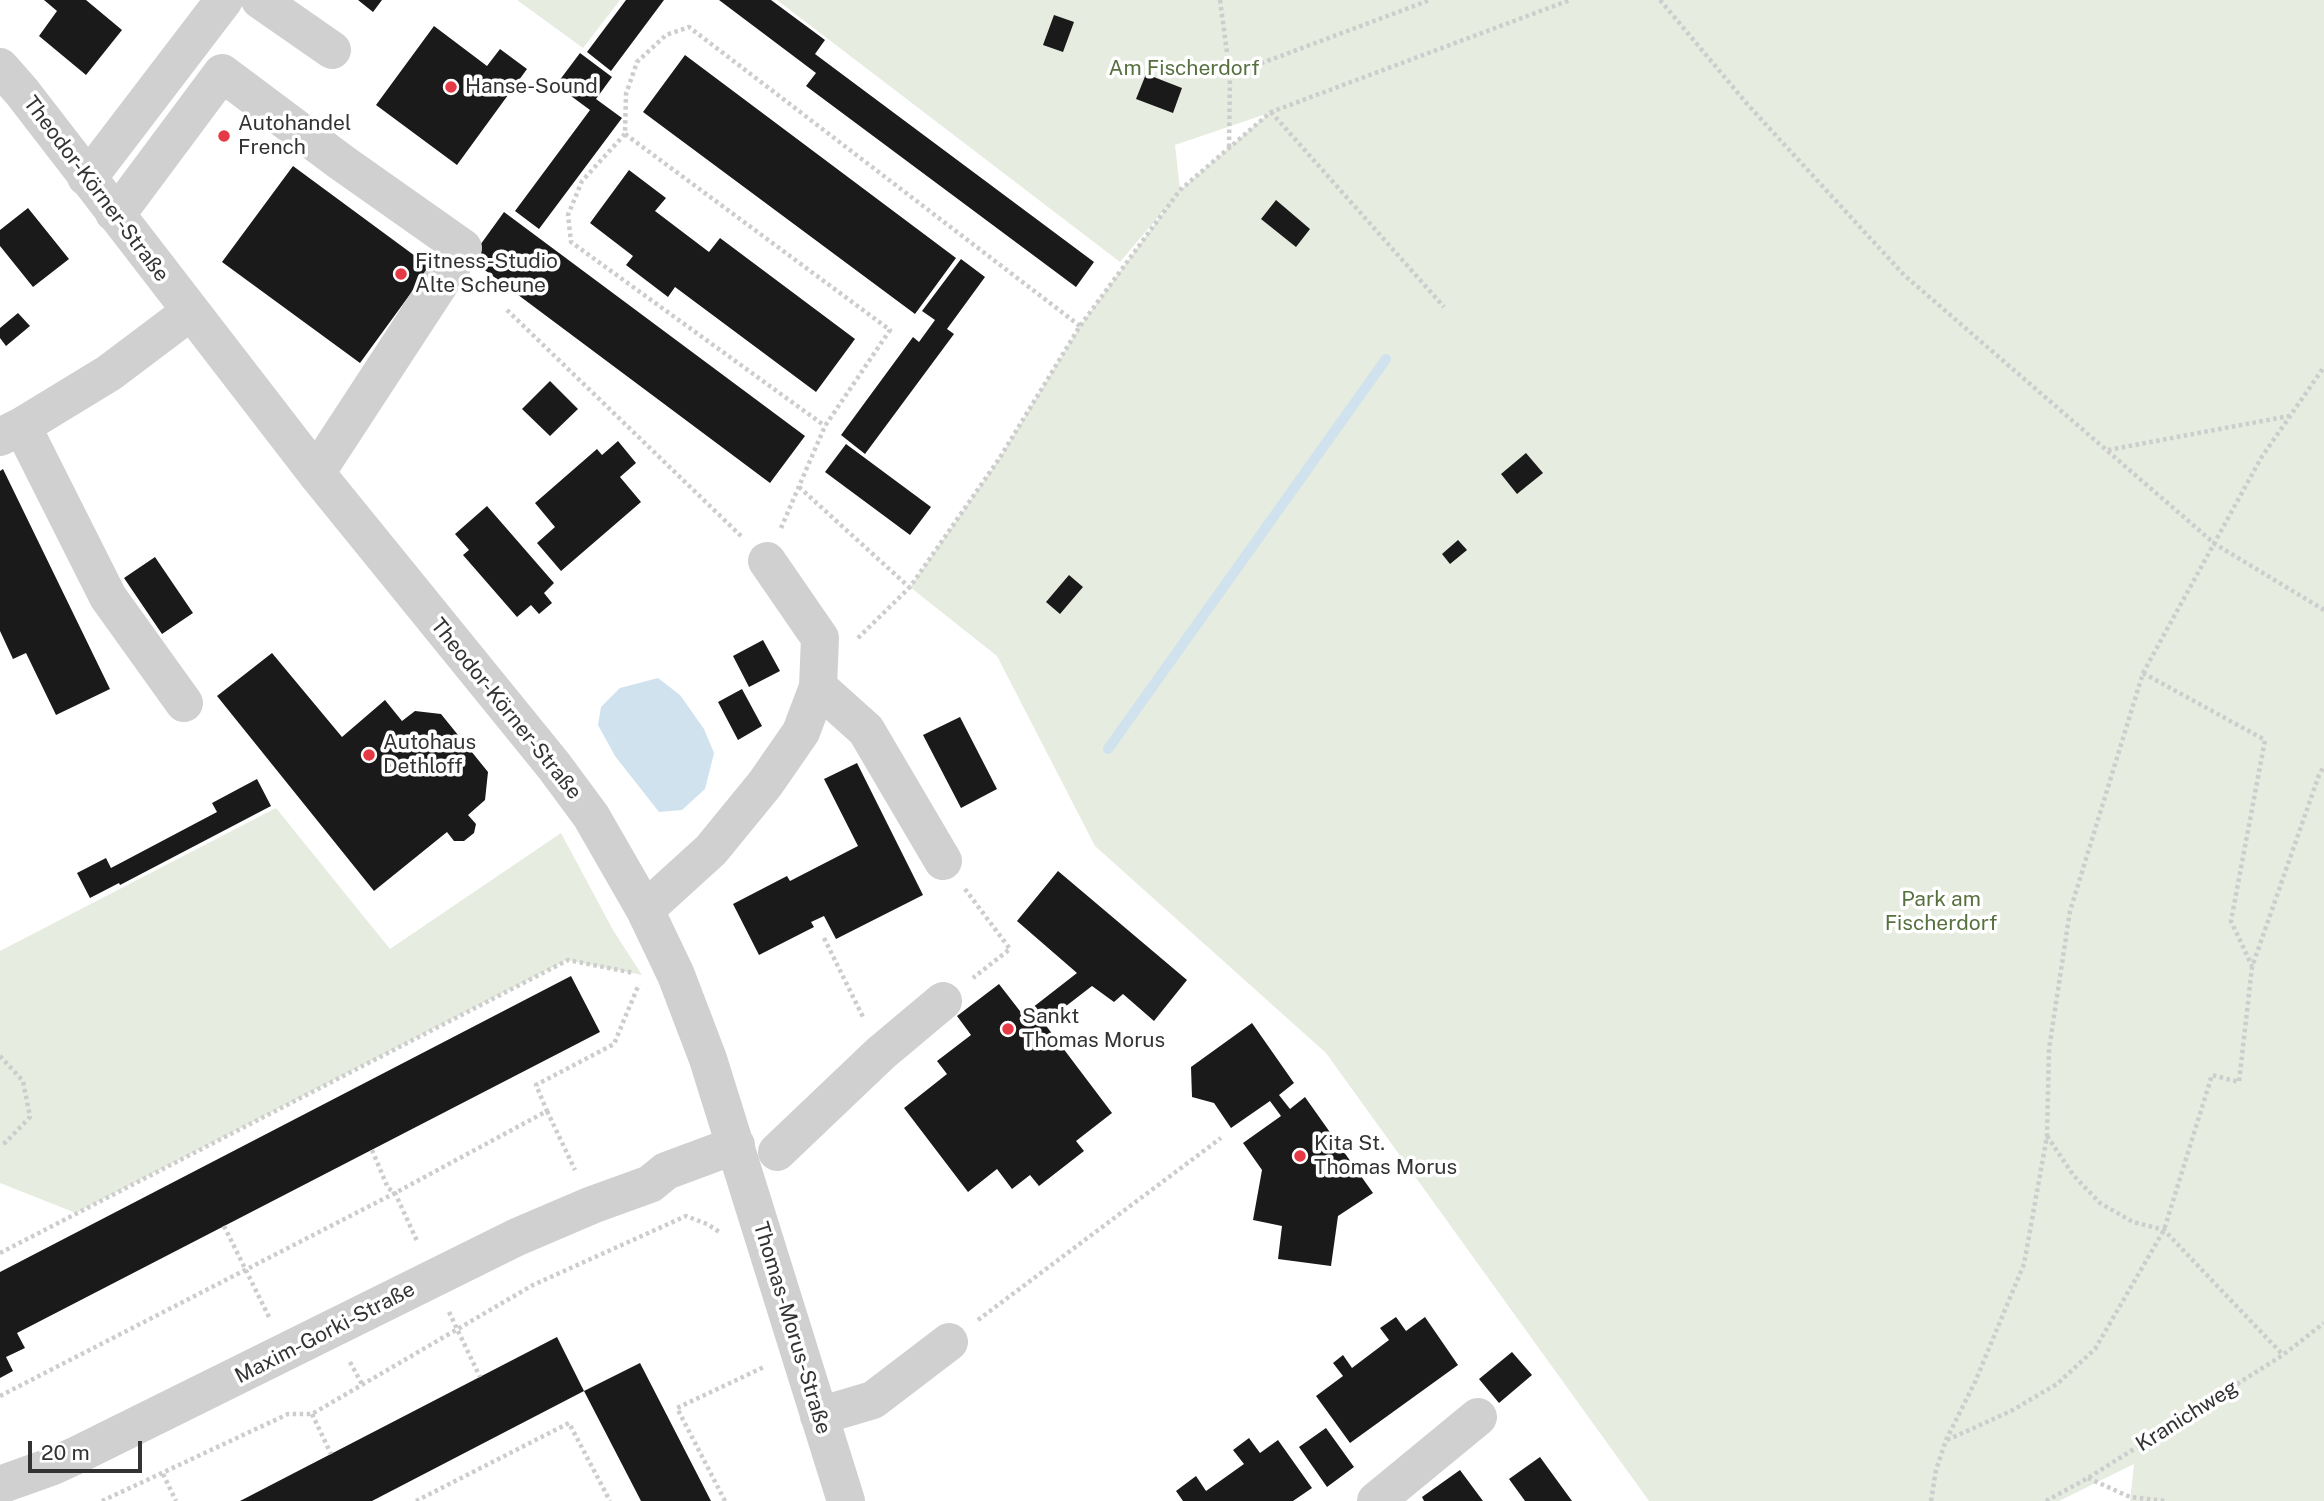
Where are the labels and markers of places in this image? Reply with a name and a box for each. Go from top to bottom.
place label: Hanse-Sound [465,74,598,100]
marker: Hanse-Sound [443,79,459,95]
place label: Autohandel French [238,111,351,161]
marker: Autohandel French [216,128,232,144]
place label: Fitness-Studio Alte Scheune [415,249,558,299]
marker: Fitness-Studio Alte Scheune [393,266,409,282]
place label: Autohaus Dethloff [383,730,476,780]
marker: Autohaus Dethloff [361,747,377,763]
place label: Sankt Thomas Morus [1022,1004,1165,1054]
marker: Sankt Thomas Morus [1000,1021,1016,1037]
place label: Kita St. Thomas Morus [1314,1131,1457,1181]
marker: Kita St. Thomas Morus [1292,1148,1308,1164]

